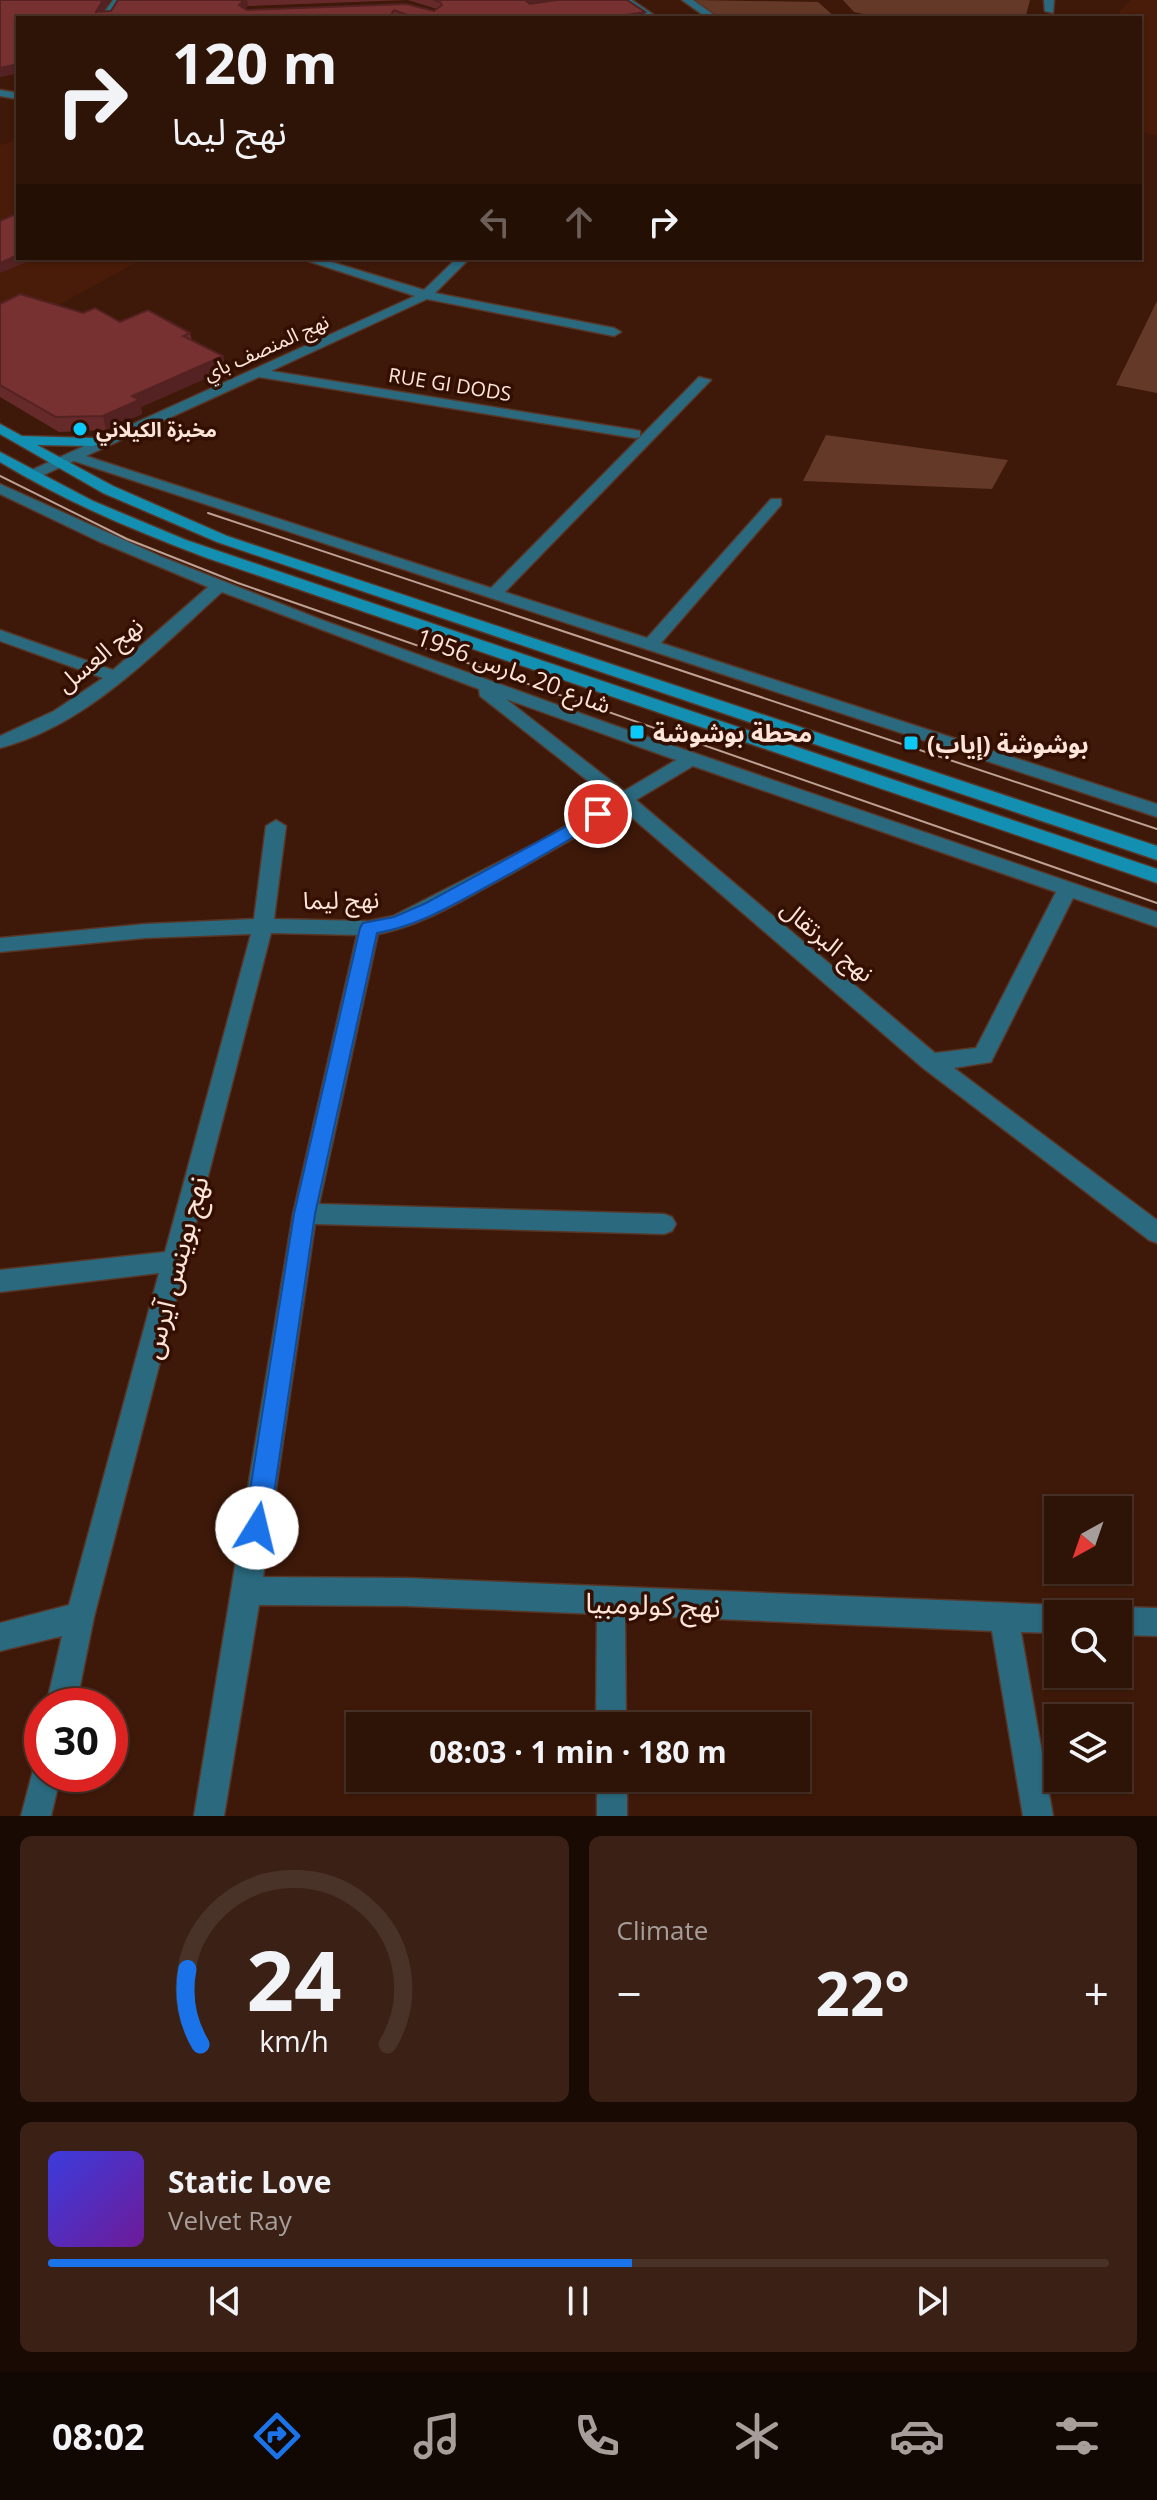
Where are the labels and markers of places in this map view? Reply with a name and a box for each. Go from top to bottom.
place label: مخبزة الكيلاني [96,416,217,446]
marker: مخبزة الكيلاني [71,420,89,438]
place label: محطة بوشوشة [653,716,812,749]
marker: محطة بوشوشة [628,723,646,741]
place label: بوشوشة (إياب) [927,727,1089,761]
marker: بوشوشة (إياب) [902,734,920,752]
pin [564,780,632,848]

